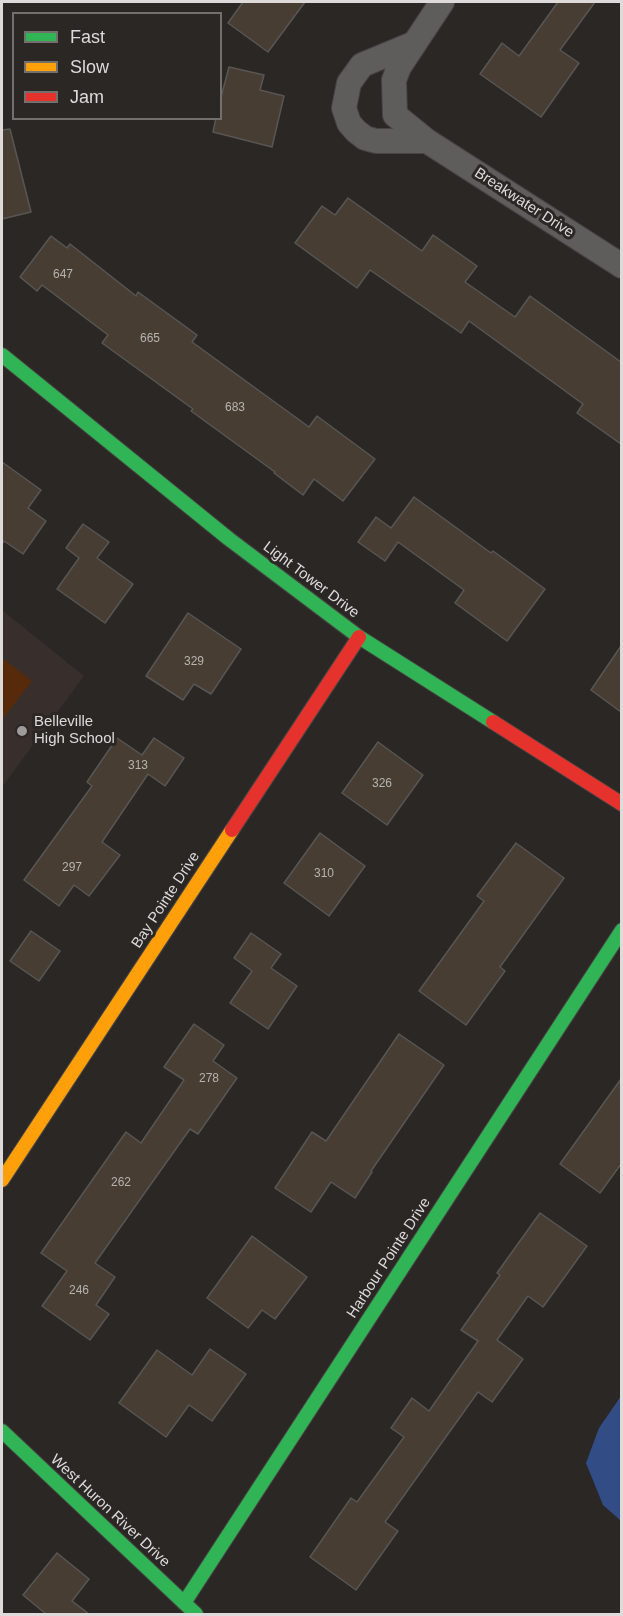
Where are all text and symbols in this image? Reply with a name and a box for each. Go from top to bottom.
legend [12,12,222,120]
text: Fast [70,27,105,47]
text: Slow [70,57,109,77]
text: Jam [70,87,104,107]
street label: Breakwater Drive [471,164,577,242]
house number: 647 [53,268,73,282]
house number: 665 [140,332,160,346]
house number: 683 [225,401,245,415]
street label: Light Tower Drive [259,538,363,622]
house number: 329 [184,655,204,669]
place label: Belleville High School [34,713,115,748]
marker: Belleville High School [15,724,29,738]
house number: 313 [128,759,148,773]
house number: 326 [372,777,392,791]
street label: Bay Pointe Drive [128,848,204,952]
house number: 297 [62,861,82,875]
house number: 310 [314,867,334,881]
house number: 278 [199,1072,219,1086]
house number: 262 [111,1176,131,1190]
street label: Harbour Pointe Drive [343,1194,435,1322]
house number: 246 [69,1284,89,1298]
street label: West Huron River Drive [46,1451,174,1571]

